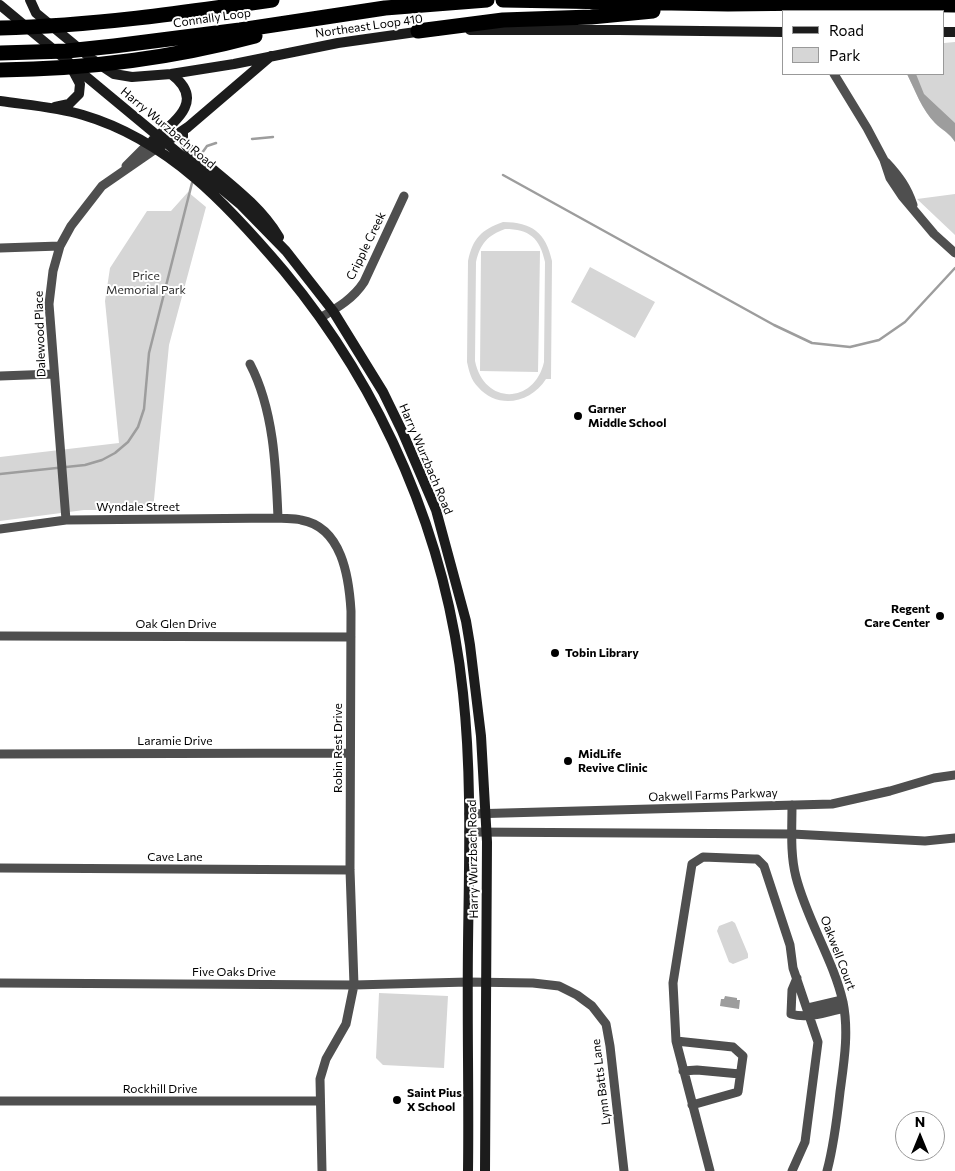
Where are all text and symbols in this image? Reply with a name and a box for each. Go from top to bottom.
street label: Connally Loop [172,5,252,31]
legend [782,10,945,75]
street label: Northeast Loop 410 [314,11,424,41]
text: Road [829,21,864,39]
text: Park [829,46,860,64]
street label: Harry Wurzbach Road [118,84,218,172]
street label: Cripple Creek [343,210,389,282]
park label: Price Memorial Park [106,269,186,297]
street label: Dalewood Place [31,291,49,377]
street label: Harry Wurzbach Road [396,401,456,517]
place label: Garner Middle School [588,402,666,430]
marker: Garner Middle School [572,410,584,422]
street label: Wyndale Street [96,500,180,514]
place label: Regent Care Center [864,602,930,630]
marker: Regent Care Center [934,610,946,622]
street label: Oak Glen Drive [135,617,217,631]
place label: Tobin Library [565,646,639,660]
marker: Tobin Library [549,647,561,659]
street label: Robin Rest Drive [331,703,345,793]
street label: Laramie Drive [137,734,213,748]
place label: MidLife Revive Clinic [578,747,648,775]
marker: MidLife Revive Clinic [562,755,574,767]
street label: Oakwell Farms Parkway [648,786,778,804]
street label: Harry Wurzbach Road [465,799,481,919]
street label: Cave Lane [147,850,203,864]
street label: Oakwell Court [817,914,859,992]
street label: Five Oaks Drive [192,965,276,979]
street label: Lynn Batts Lane [589,1038,613,1126]
street label: Rockhill Drive [123,1082,197,1096]
place label: Saint Pius X School [407,1086,462,1114]
marker: Saint Pius X School [391,1094,403,1106]
north arrow [895,1111,945,1161]
text: N [915,1113,925,1130]

